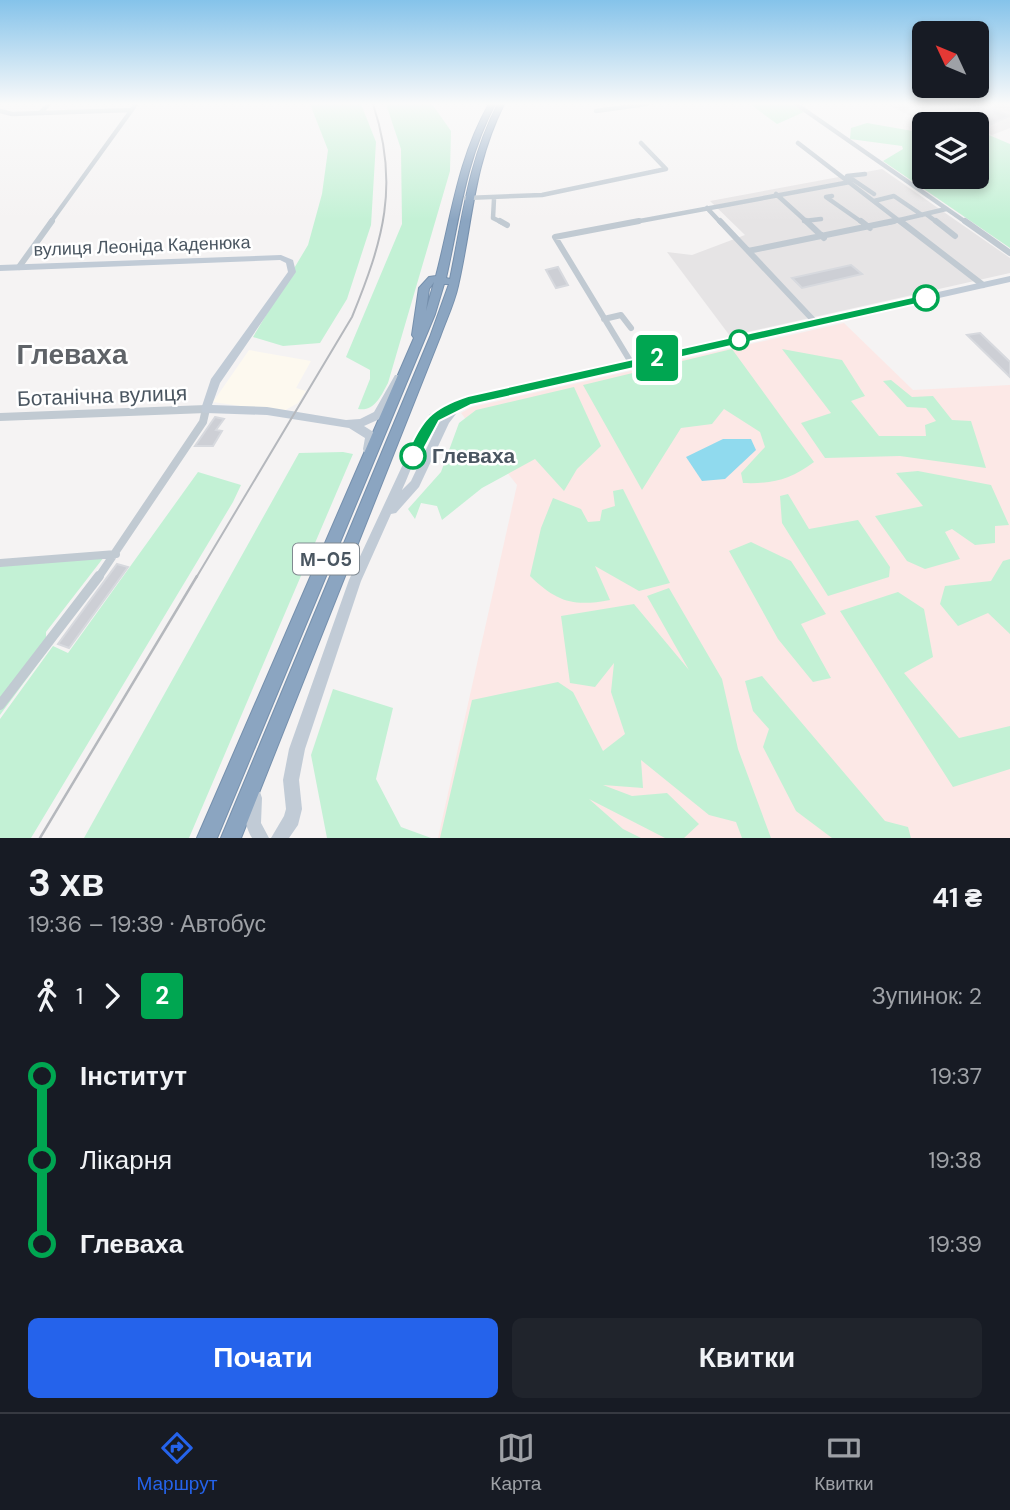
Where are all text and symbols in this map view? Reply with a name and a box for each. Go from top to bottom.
north arrow [912,21,989,98]
map controls [912,21,989,189]
button: layers [912,112,989,189]
street label: вулиця Леоніда Каденюка [33,230,252,262]
unlabelled marker [913,285,939,311]
unlabelled marker [729,330,749,350]
line badge: 2 [634,335,680,381]
district label: Глеваха [16,336,128,373]
text: 2 [650,342,664,373]
street label: Ботанічна вулиця [16,379,188,413]
place label: Глеваха [432,442,516,470]
marker: Глеваха [400,443,426,469]
road number: М-05 [293,544,359,574]
text: 3 хв [28,858,104,908]
text: 41 ₴ [932,881,982,915]
text: 19:36 – 19:39 · Автобус [28,909,266,939]
icon: walk [28,977,66,1015]
icon: forward [93,977,131,1015]
text: 2 [155,980,169,1011]
text: 1 [76,981,83,1011]
text: Зупинок: 2 [872,981,982,1011]
text: Інститут [80,1059,187,1093]
text: 19:37 [930,1061,982,1091]
text: Лікарня [80,1143,172,1177]
text: 19:38 [928,1145,982,1175]
text: Глеваха [80,1227,183,1261]
text: 19:39 [928,1229,982,1259]
button: Почати [28,1318,498,1398]
button: Квитки [512,1318,982,1398]
tab: Маршрут [136,1429,217,1496]
tab: Карта [490,1429,541,1496]
tab: Квитки [814,1429,874,1496]

